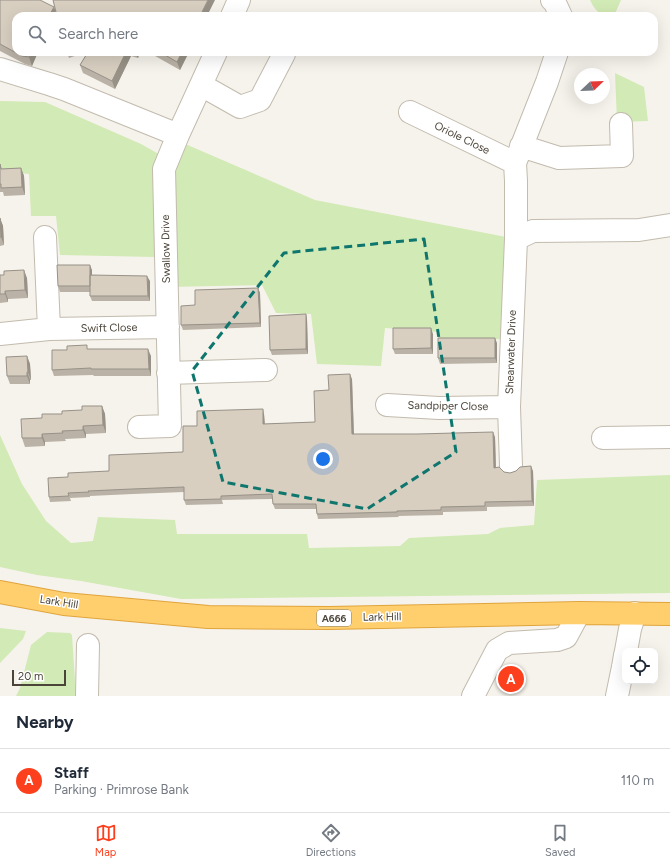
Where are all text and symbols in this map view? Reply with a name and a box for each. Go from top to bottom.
search box [12,12,658,56]
icon: search [26,23,48,45]
text: Search here [58,25,138,43]
north arrow [574,68,610,104]
street label: Oriole Close [432,119,492,157]
street label: Swallow Drive [159,215,173,283]
street label: Shearwater Drive [503,310,519,394]
street label: Swift Close [81,321,137,335]
street label: Sandpiper Close [407,399,489,413]
your location [313,449,333,469]
street label: Lark Hill [39,593,79,611]
road number: A666 [317,610,351,626]
street label: Lark Hill [363,610,401,624]
map controls [622,648,658,684]
button: locate [622,648,658,684]
pin: A [498,664,524,694]
scale bar [12,668,66,687]
text: 20 m [18,670,43,683]
text: Nearby [16,712,74,732]
text: Staff [54,764,89,782]
text: A [24,773,34,788]
text: 110 m [621,773,654,788]
text: Parking · Primrose Bank [54,782,189,797]
tab: Map [95,822,117,859]
tab: Directions [306,822,356,859]
tab: Saved [545,822,575,859]

